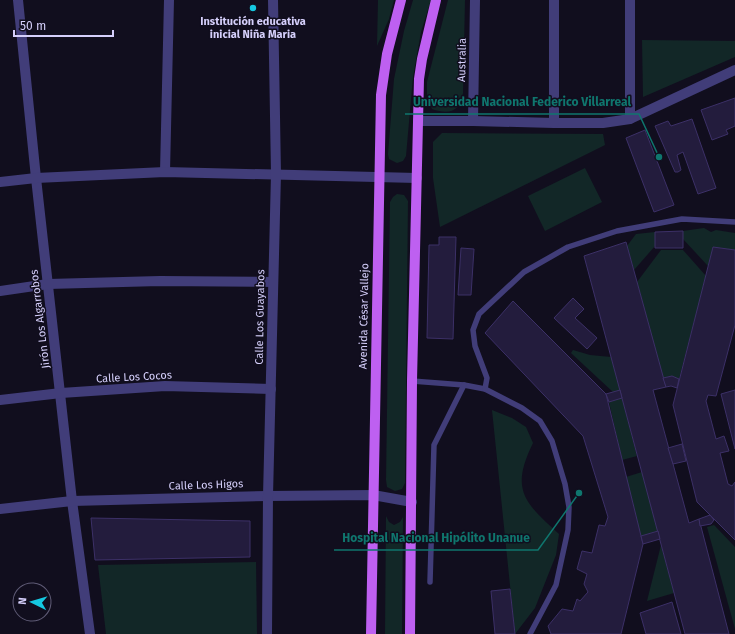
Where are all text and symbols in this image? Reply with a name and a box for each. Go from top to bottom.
marker: Institución educativa inicial Niña Maria [248,3,258,13]
scale bar [14,12,113,38]
place label: Institución educativa inicial Niña Maria [200,15,306,41]
text: 50 m [20,19,46,33]
street label: Australia [455,38,469,82]
callout: Universidad Nacional Federico Villarreal [405,90,639,114]
text: Universidad Nacional Federico Villarreal [413,95,631,109]
street label: Avenida César Vallejo [357,263,371,369]
street label: Jirón Los Algarrobos [27,269,53,369]
street label: Calle Los Guayabos [253,269,267,365]
street label: Calle Los Cocos [96,369,172,385]
street label: Calle Los Higos [168,477,244,493]
callout: Hospital Nacional Hipólito Unanue [334,526,538,550]
text: Hospital Nacional Hipólito Unanue [342,531,530,545]
north arrow [12,582,52,622]
text: N [16,597,29,605]

